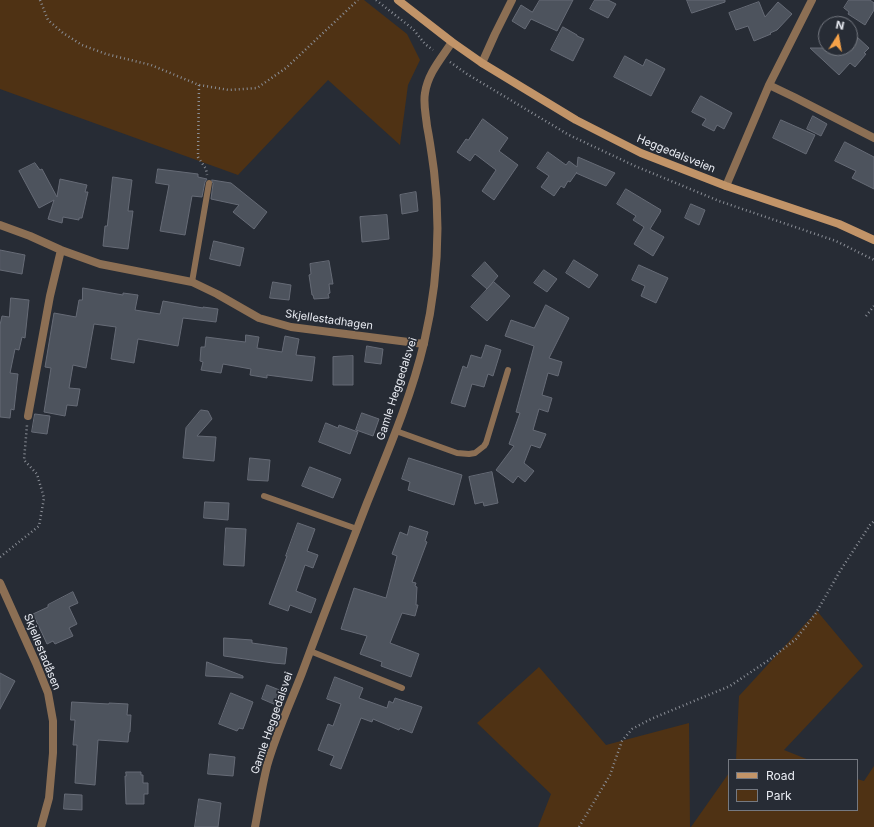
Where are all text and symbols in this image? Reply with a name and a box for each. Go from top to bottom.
north arrow [818,16,858,56]
text: N [835,18,846,33]
street label: Heggedalsveien [635,132,717,176]
street label: Skjellestadhagen [284,307,374,333]
street label: Gamle Heggedalsvei [374,336,420,442]
street label: Skjellestadåsen [21,612,63,692]
street label: Gamle Heggedalsvei [248,670,296,776]
legend [728,759,858,811]
text: Road [766,768,795,783]
text: Park [766,788,792,803]

